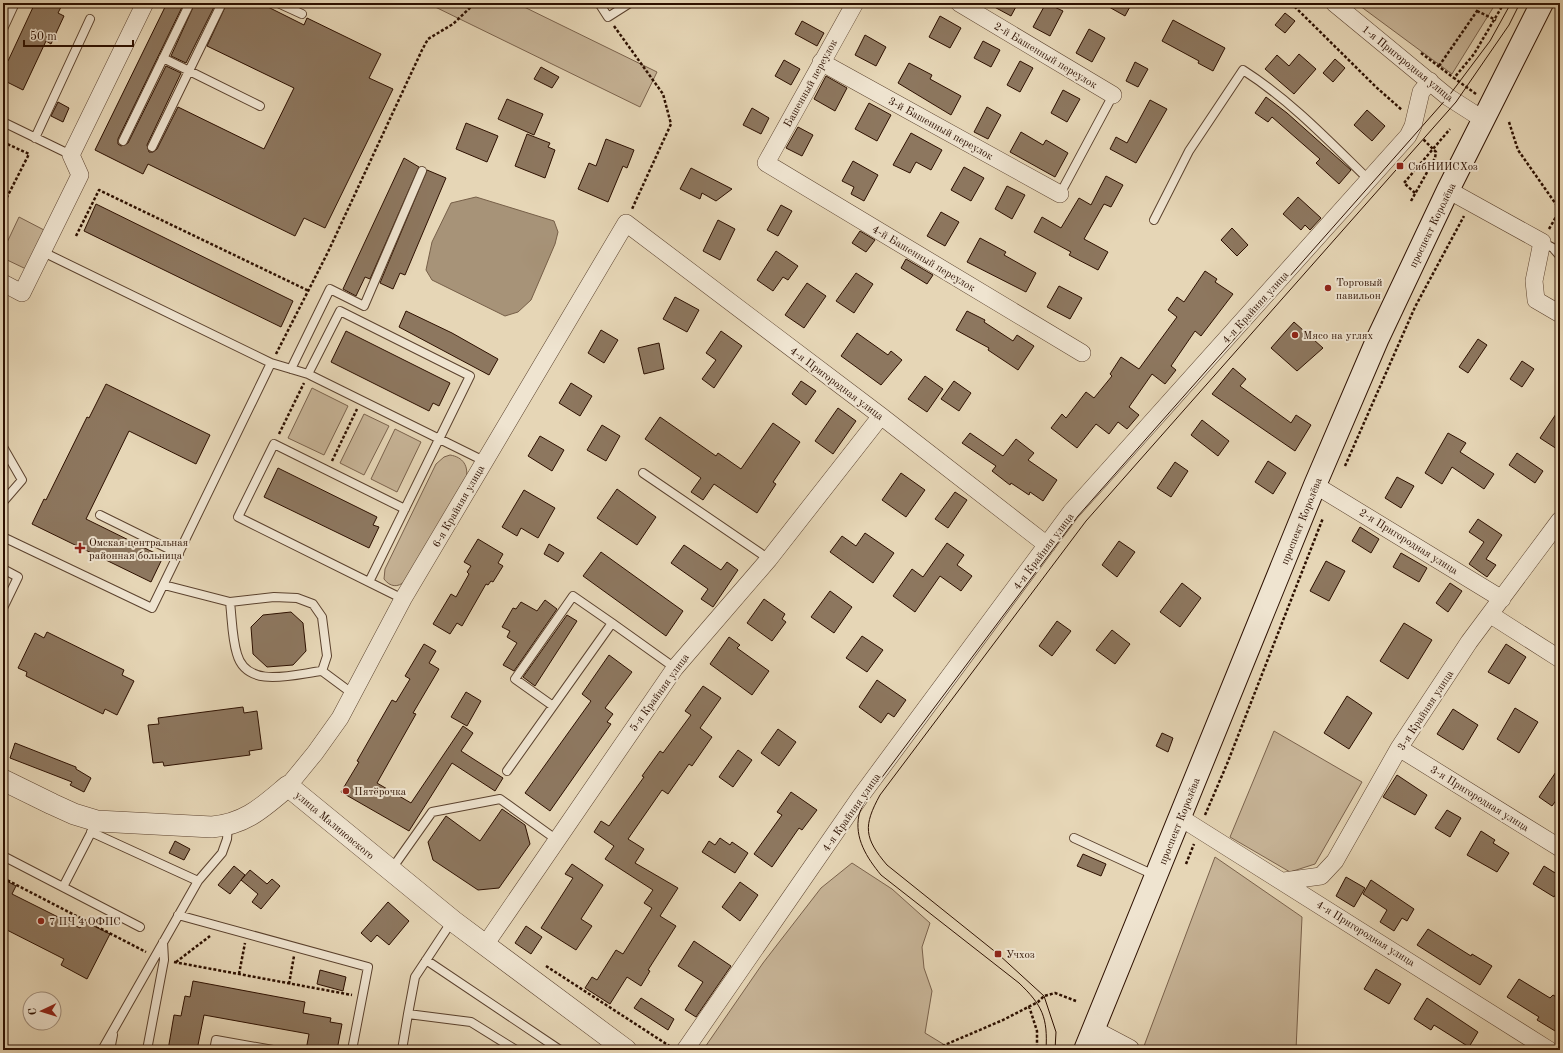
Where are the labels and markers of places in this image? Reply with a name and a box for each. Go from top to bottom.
marker: СибНИИСХоз [1395,161,1405,171]
place label: СибНИИСХоз [1408,162,1478,173]
place label: Торговый павильон [1336,278,1382,302]
marker: Торговый павильон [1323,283,1333,293]
marker: Мясо на углях [1290,330,1300,340]
place label: Мясо на углях [1303,331,1373,342]
place label: Омская центральная районная больница [89,538,189,562]
marker: Омская центральная районная больница [74,542,86,554]
marker: Пятёрочка [341,786,351,796]
place label: Пятёрочка [354,787,407,798]
marker: 7 ПЧ 4 ОФПС [36,916,46,926]
place label: 7 ПЧ 4 ОФПС [49,917,121,928]
marker: Учхоз [993,949,1003,959]
place label: Учхоз [1006,950,1035,961]

